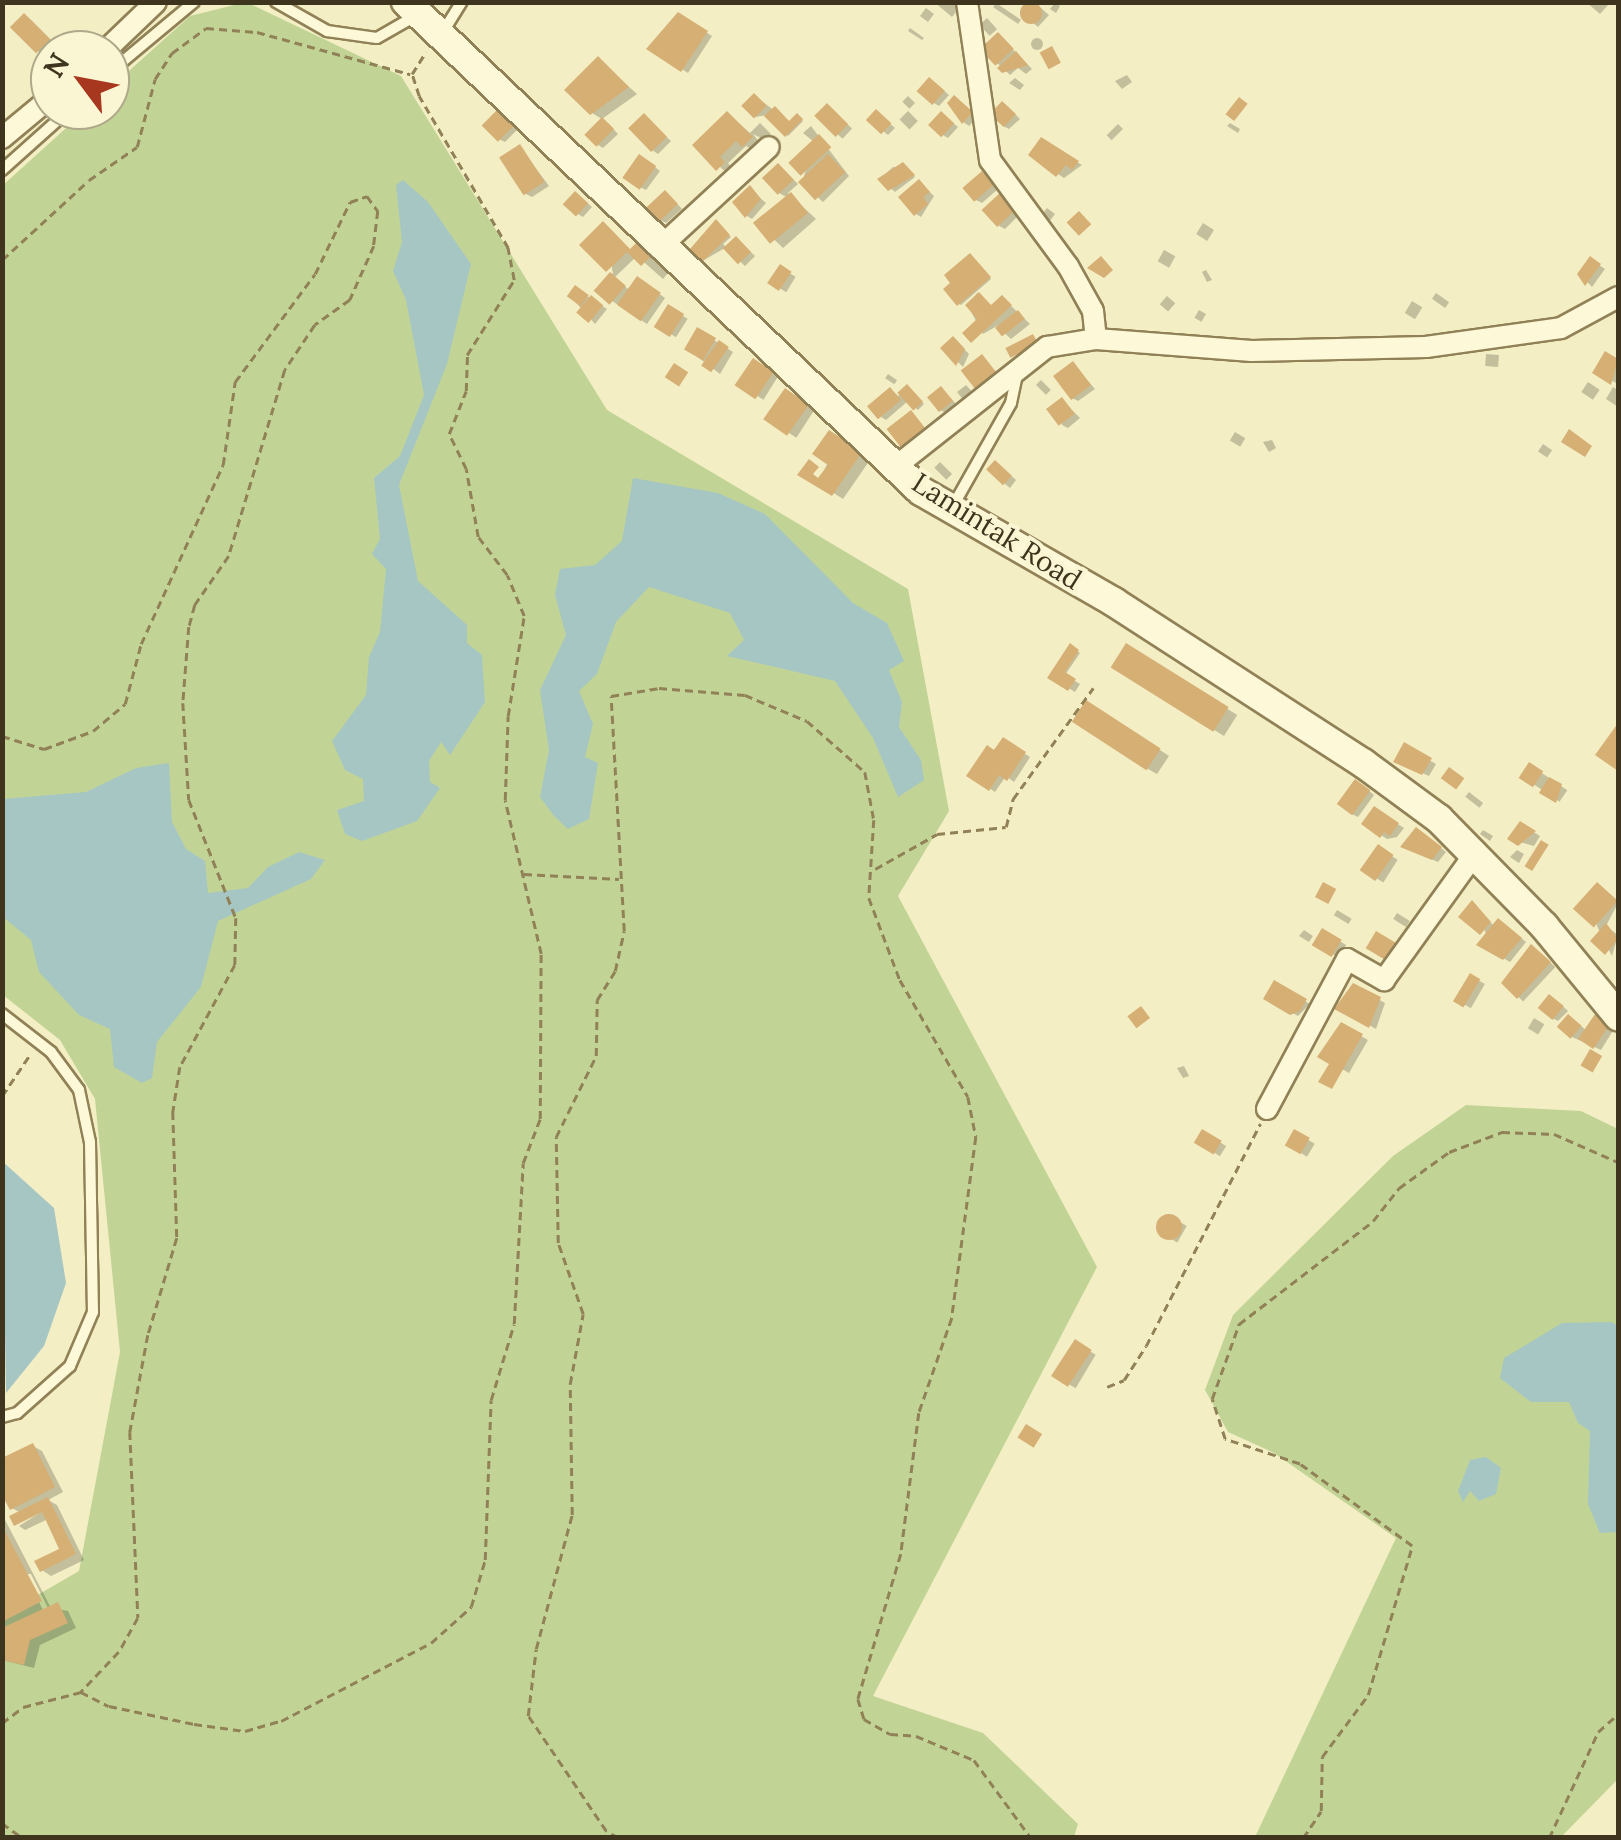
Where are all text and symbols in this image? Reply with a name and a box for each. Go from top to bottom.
north arrow [30,30,130,130]
text: N [35,46,77,84]
street label: Lamintak Road [906,465,1088,597]

